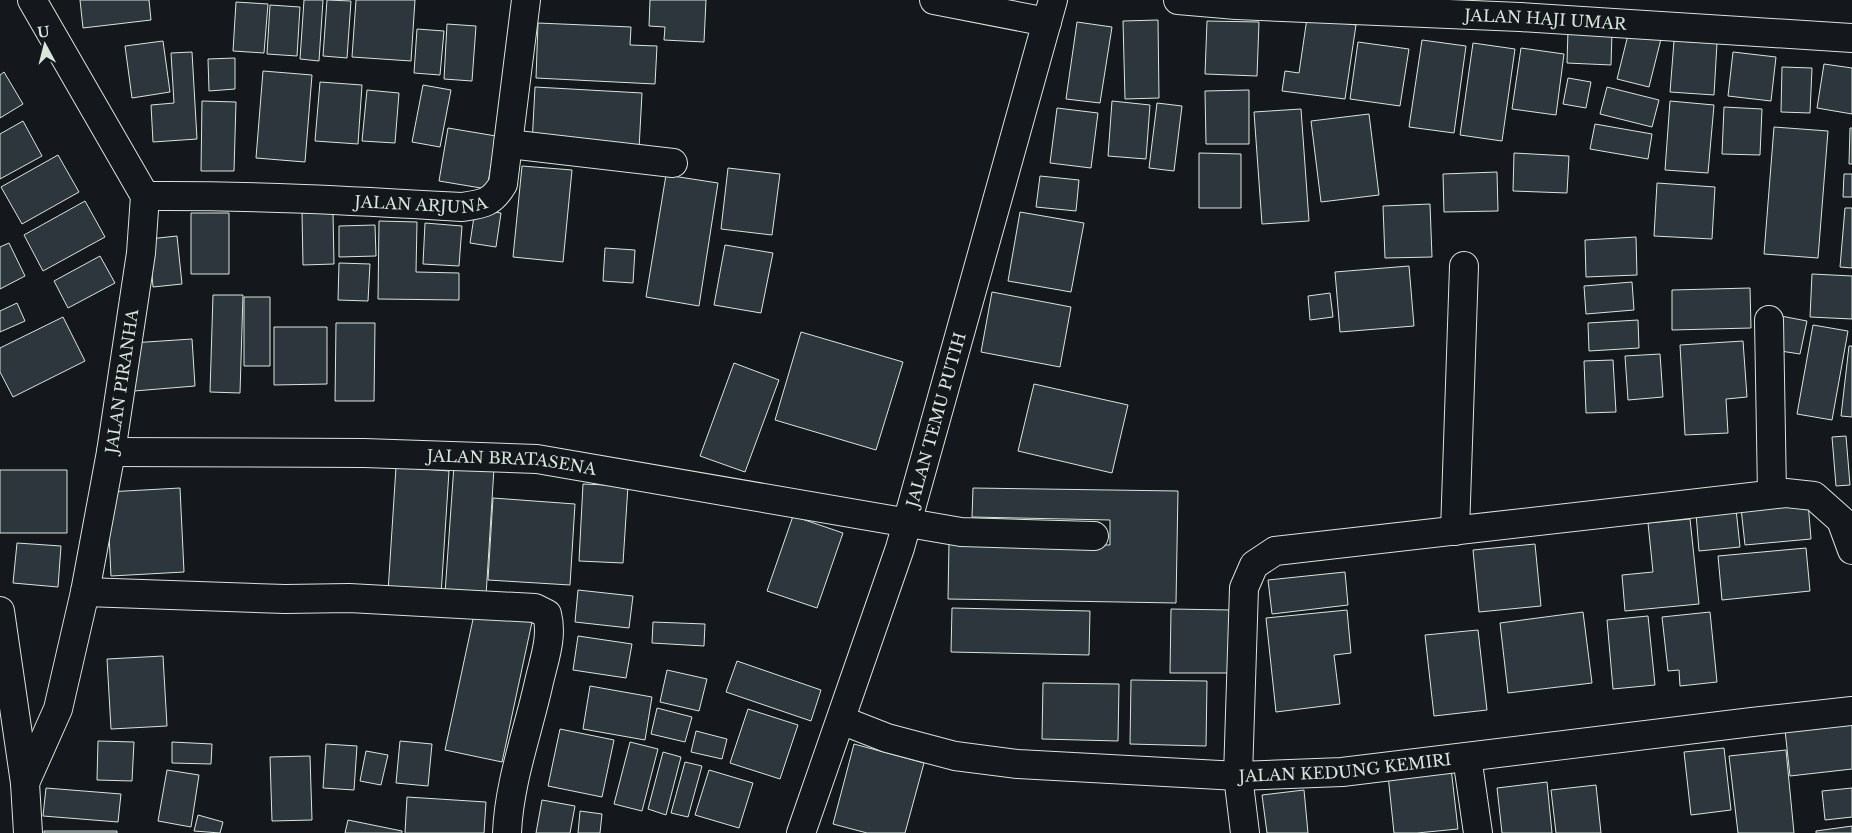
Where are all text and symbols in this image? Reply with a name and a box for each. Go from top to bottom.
street label: JALAN HAJI UMAR [1462,5,1629,34]
north arrow [20,20,70,70]
text: U [36,22,51,42]
street label: JALAN ARJUNA [352,191,490,217]
street label: JALAN PIRANHA [101,307,143,457]
street label: JALAN TEMU PUTIH [901,330,970,511]
street label: JALAN BRATASENA [425,445,598,479]
street label: JALAN KEDUNG KEMIRI [1236,749,1452,786]

